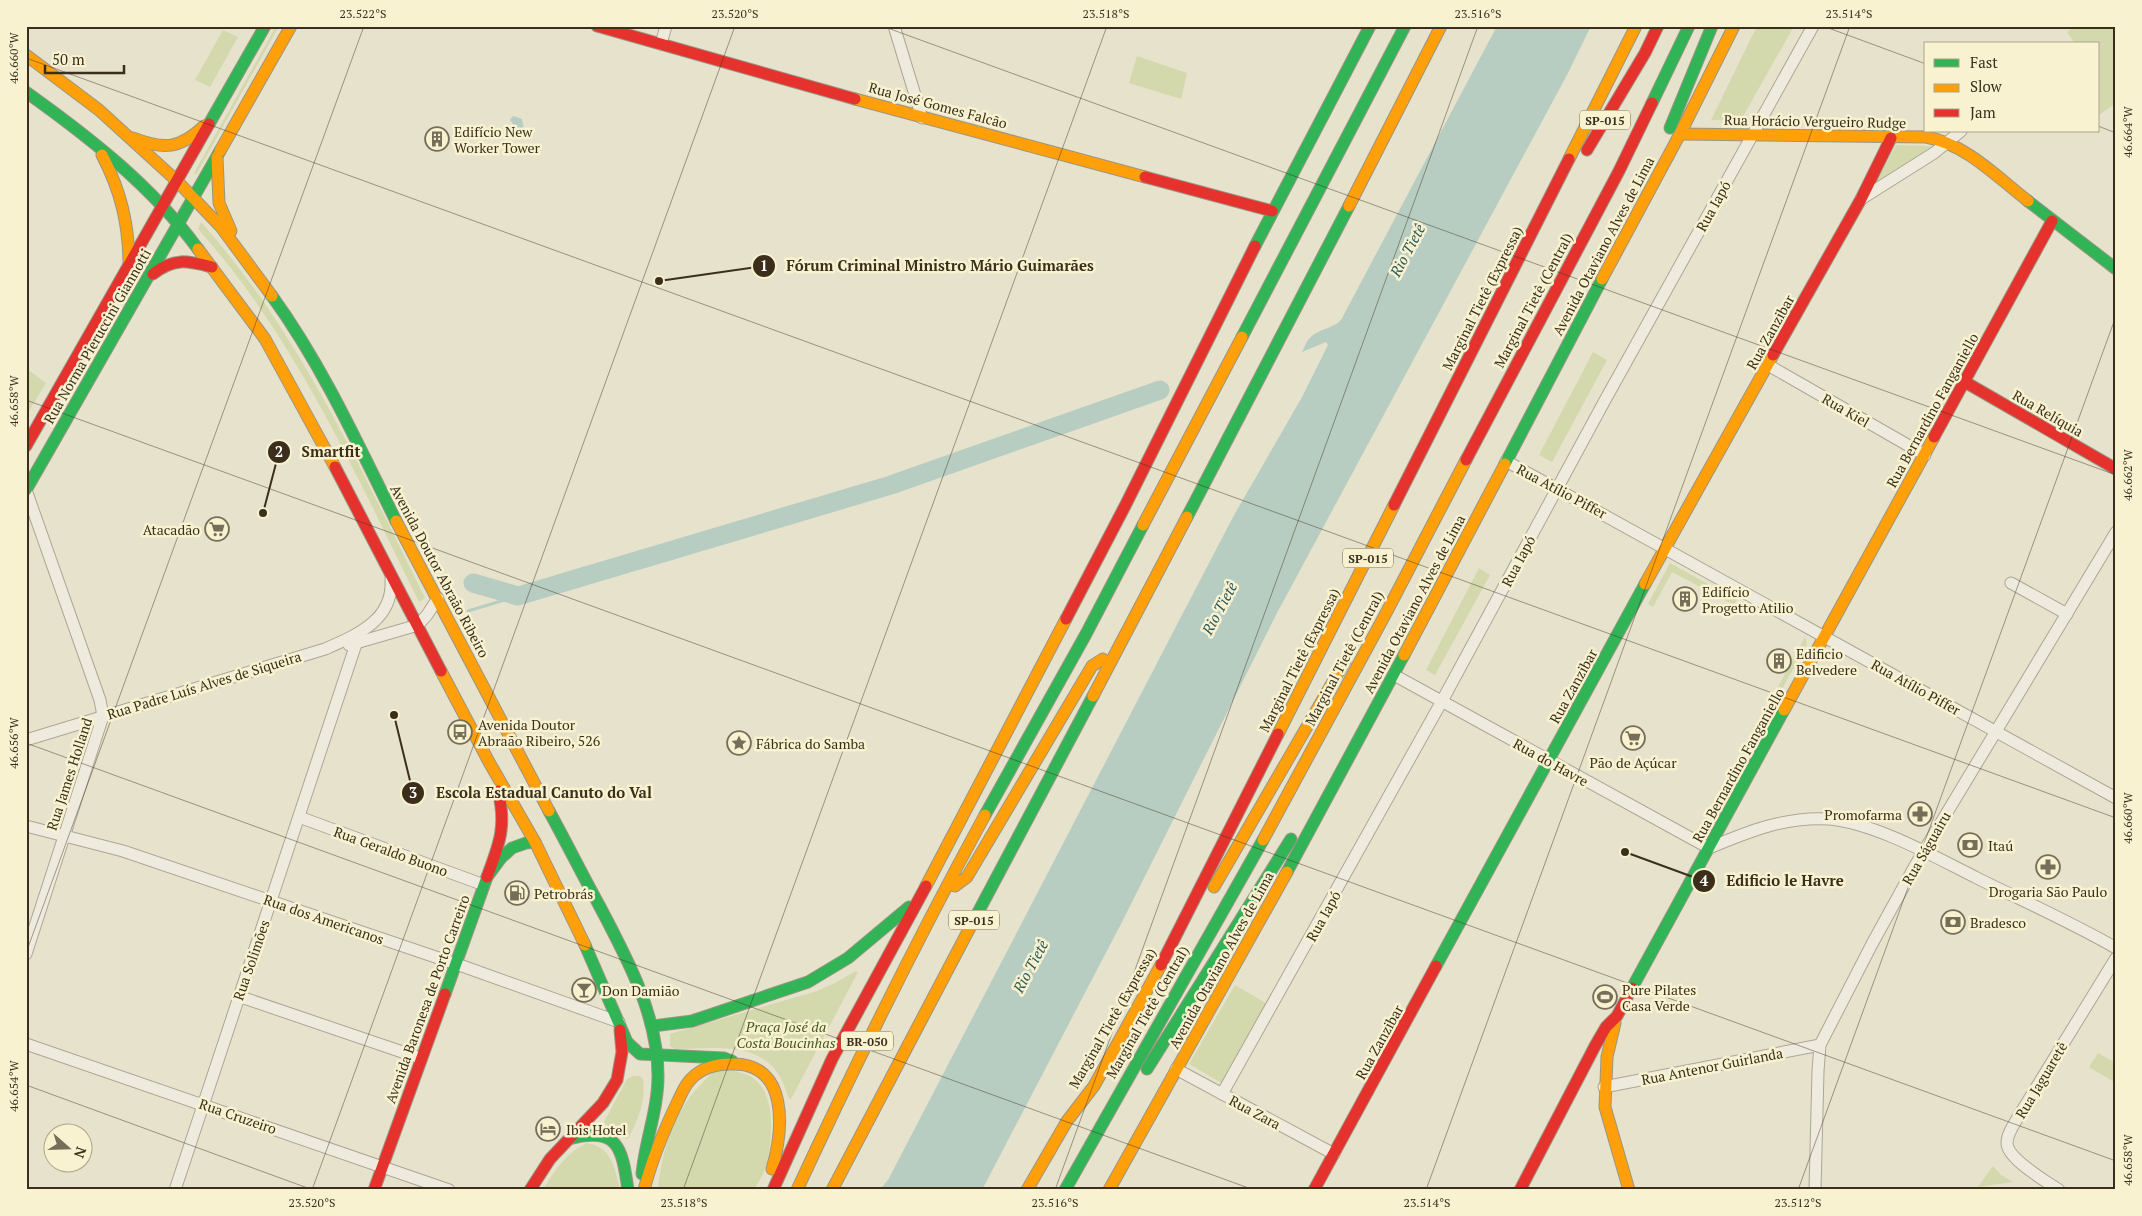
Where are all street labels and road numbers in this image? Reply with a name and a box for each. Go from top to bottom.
street label: Rua José Gomes Falcão [867,77,1010,133]
road number: SP-015 [1580,110,1630,130]
street label: Rua Horácio Vergueiro Rudge [1724,110,1906,132]
street label: Avenida Otaviano Alves de Lima [1548,153,1658,339]
street label: Rua Iapó [1691,177,1735,235]
street label: Marginal Tietê (Expressa) [1437,223,1527,373]
street label: Marginal Tietê (Central) [1489,229,1577,371]
street label: Rua Norma Pieruccini Giannotti [39,245,155,427]
street label: Rua Zanzibar [1742,291,1799,373]
street label: Rua Bernardino Fanganiello [1882,329,1983,491]
street label: Rua Relíquia [2009,385,2087,441]
street label: Rua Kiel [1819,389,1873,431]
street label: Rua Atílio Piffer [1514,459,1611,523]
street label: Avenida Doutor Abraão Ribeiro [386,481,494,661]
street label: Avenida Otaviano Alves de Lima [1359,511,1469,697]
street label: Rua Iapó [1497,532,1539,590]
road number: SP-015 [1343,548,1393,568]
street label: Marginal Tietê (Expressa) [1254,585,1344,735]
street label: Marginal Tietê (Central) [1300,587,1388,729]
street label: Rua Zanzibar [1545,645,1602,727]
street label: Rua Padre Luís Alves de Siqueira [105,646,303,724]
street label: Rua Atílio Piffer [1868,655,1965,720]
street label: Rua Bernardino Fanganiello [1688,684,1789,846]
street label: Rua James Holland [42,715,96,833]
street label: Rua do Havre [1510,734,1592,790]
street label: Rua Ságuairu [1897,808,1955,888]
street label: Rua Geraldo Buono [331,822,451,881]
street label: Avenida Otaviano Alves de Lima [1164,868,1278,1052]
street label: Rua Iapó [1301,887,1345,945]
street label: Rua dos Americanos [261,889,387,949]
street label: Avenida Baronesa de Porto Carreiro [380,892,474,1106]
road number: SP-015 [949,910,999,930]
street label: Rua Solimões [228,917,274,1003]
street label: Marginal Tietê (Central) [1101,942,1193,1082]
street label: Marginal Tietê (Expressa) [1064,944,1160,1092]
street label: Rua Zanzibar [1351,1001,1408,1083]
road number: BR-050 [841,1032,893,1050]
street label: Rua Jaguaretê [2011,1038,2071,1122]
street label: Rua Antenor Guirlanda [1640,1043,1784,1089]
street label: Rua Zara [1226,1091,1284,1133]
street label: Rua Cruzeiro [197,1094,280,1138]

